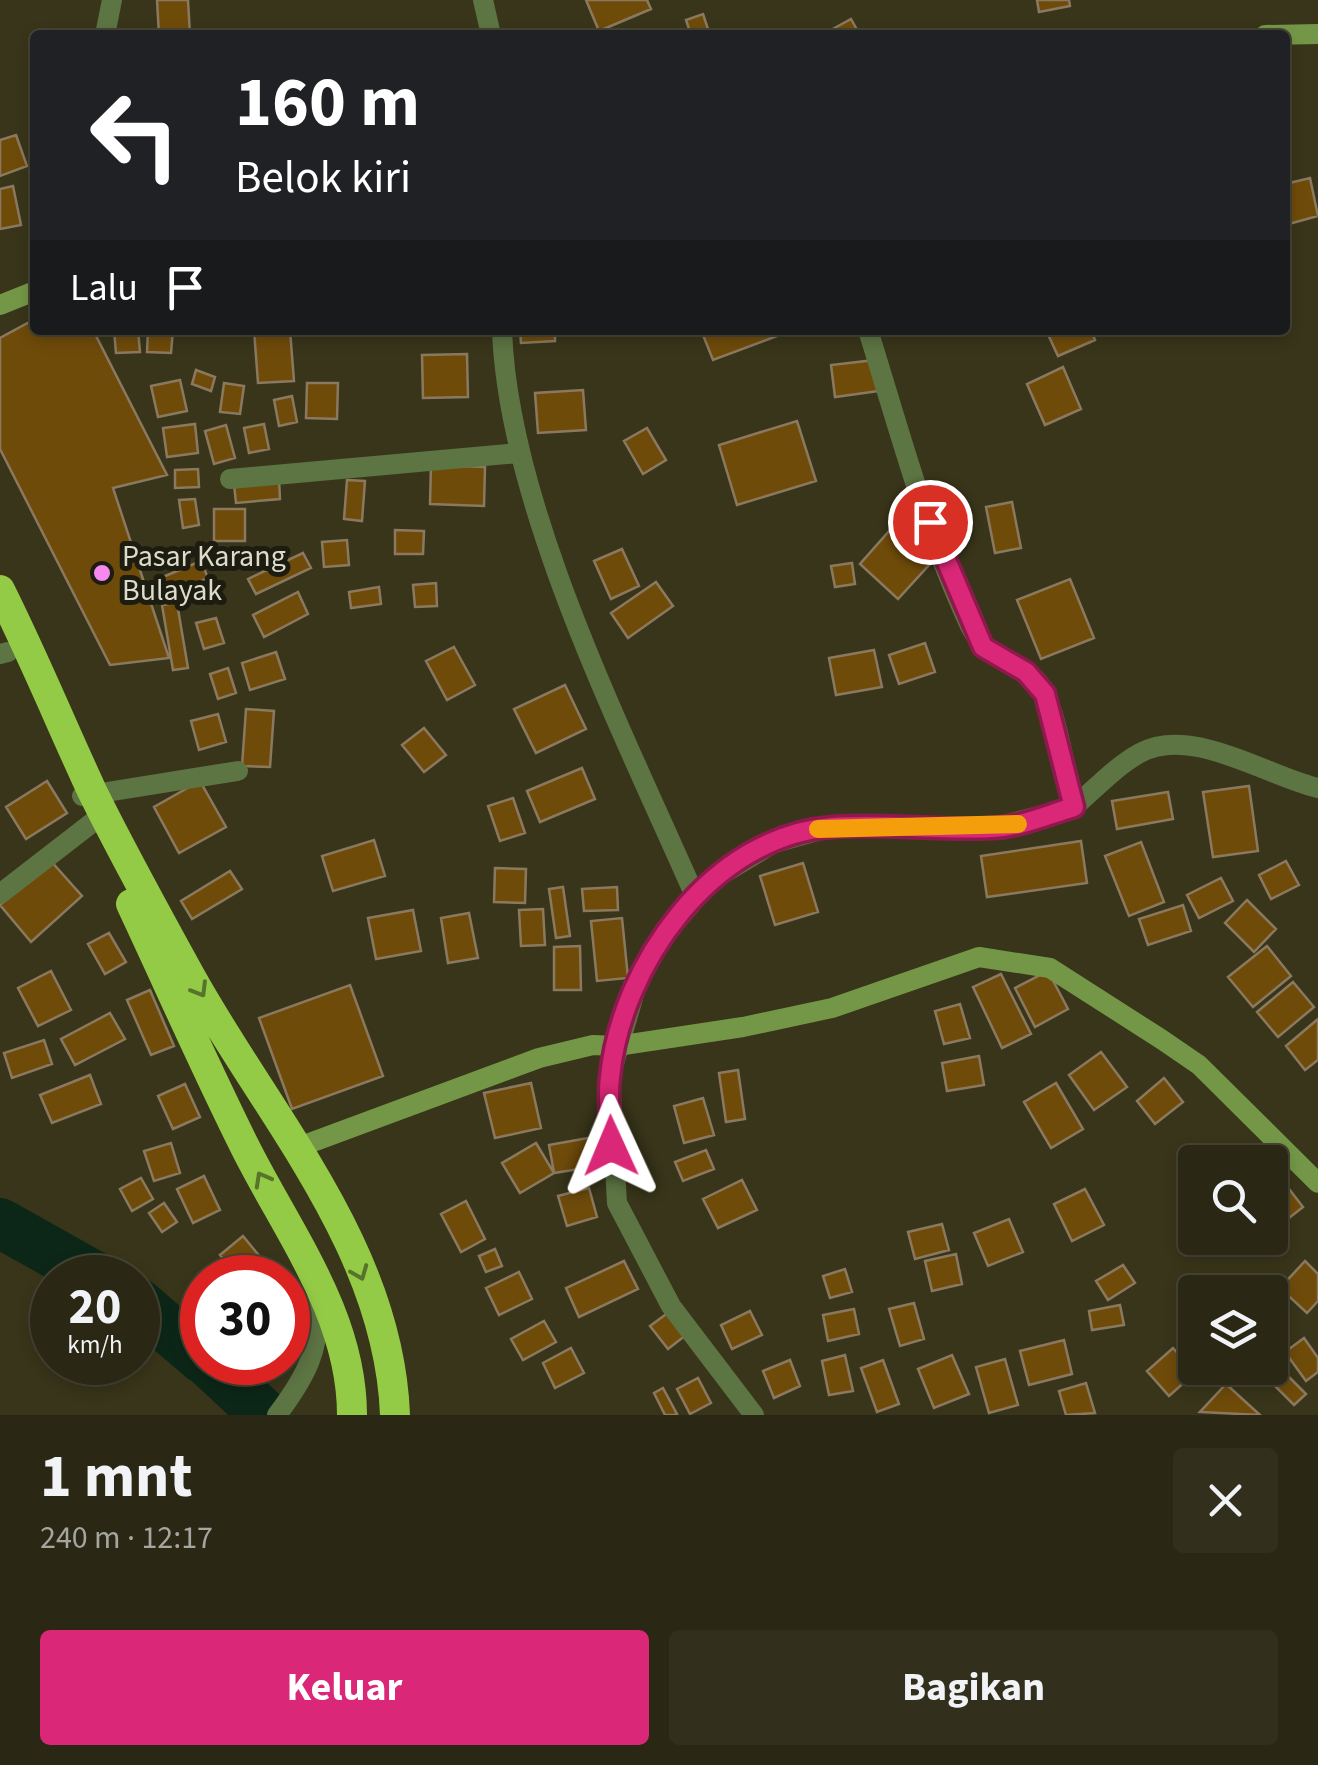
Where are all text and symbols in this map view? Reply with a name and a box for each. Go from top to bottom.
text: 160 m [235,53,420,153]
icon: left [70,70,200,200]
text: Belok kiri [235,146,411,210]
icon: arrive [158,260,213,315]
text: Lalu [70,261,138,315]
pin [888,480,973,565]
icon: arrive [903,495,958,550]
place label: Pasar Karang Bulayak [122,535,286,612]
marker: Pasar Karang Bulayak [91,562,113,584]
one-way arrow [188,980,207,998]
position arrow [559,1094,663,1198]
map controls [1178,1145,1288,1385]
button: search [1178,1145,1288,1255]
one-way arrow [254,1172,274,1190]
speed limit sign: 30 [180,1255,310,1385]
one-way arrow [348,1262,368,1280]
text: 20 [69,1272,121,1343]
button: layers [1178,1275,1288,1385]
text: km/h [67,1327,123,1363]
text: 1 mnt [40,1435,192,1520]
button: close [1173,1448,1278,1553]
text: 240 m · 12:17 [40,1515,213,1561]
button: Keluar [40,1630,649,1745]
button: Bagikan [669,1630,1278,1745]

